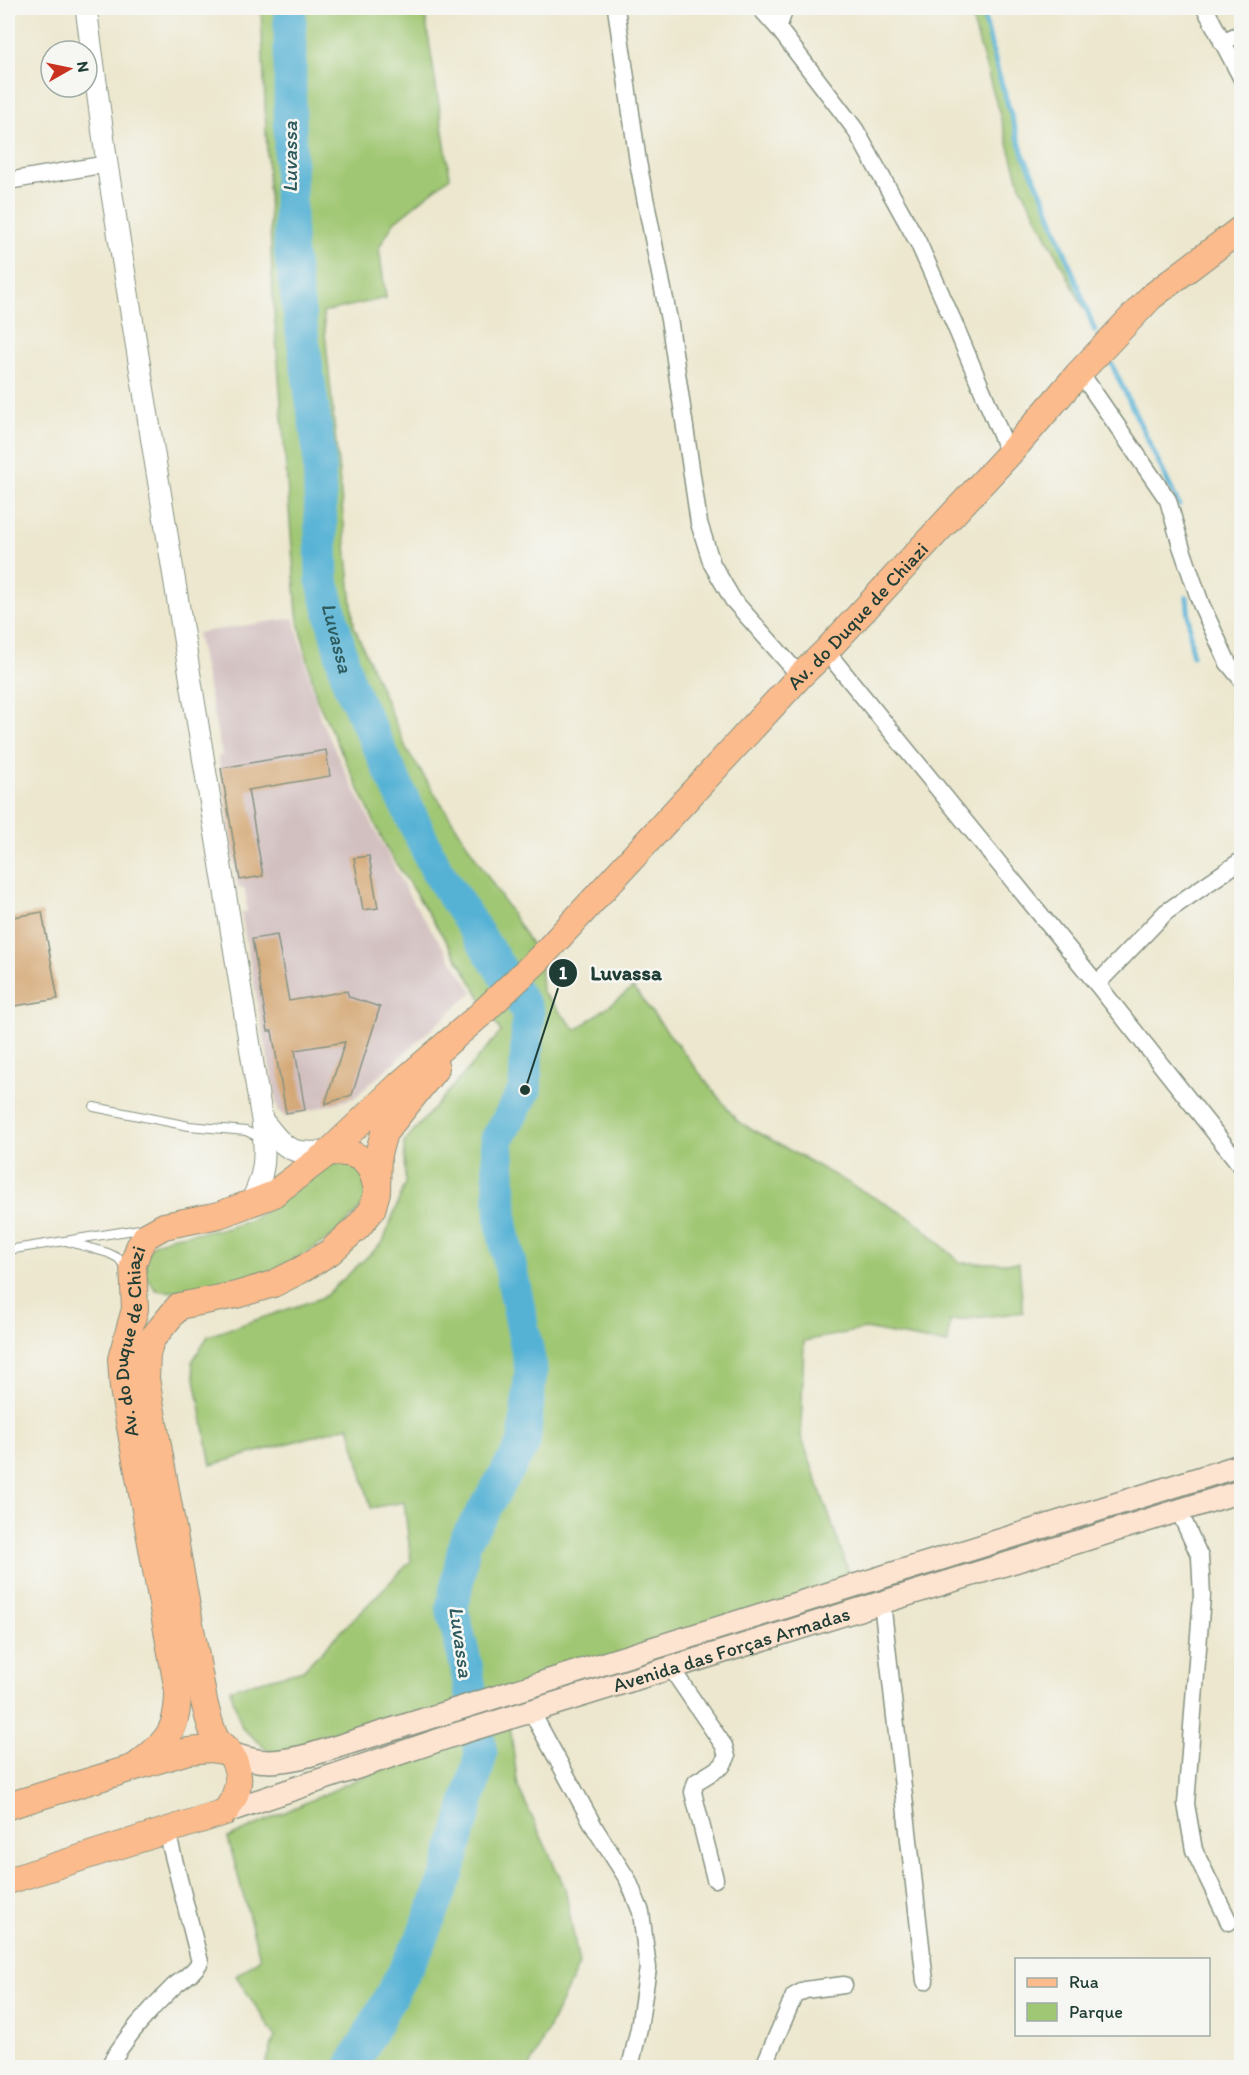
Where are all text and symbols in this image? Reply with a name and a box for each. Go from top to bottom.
north arrow [39,39,99,99]
text: N [73,60,94,74]
water label: Luvassa [277,121,302,193]
street label: Av. do Duque de Chiazi [782,537,933,694]
water label: Luvassa [316,600,359,676]
callout: Luvassa [548,953,674,992]
text: Luvassa [590,960,663,985]
text: 1 [559,962,568,984]
street label: Av. do Duque de Chiazi [109,1243,151,1439]
street label: Avenida das Forças Armadas [610,1601,853,1697]
water label: Luvassa [444,1605,479,1679]
legend [1015,1958,1210,2036]
text: Rua [1069,1971,1099,1993]
text: Parque [1069,2001,1123,2023]

